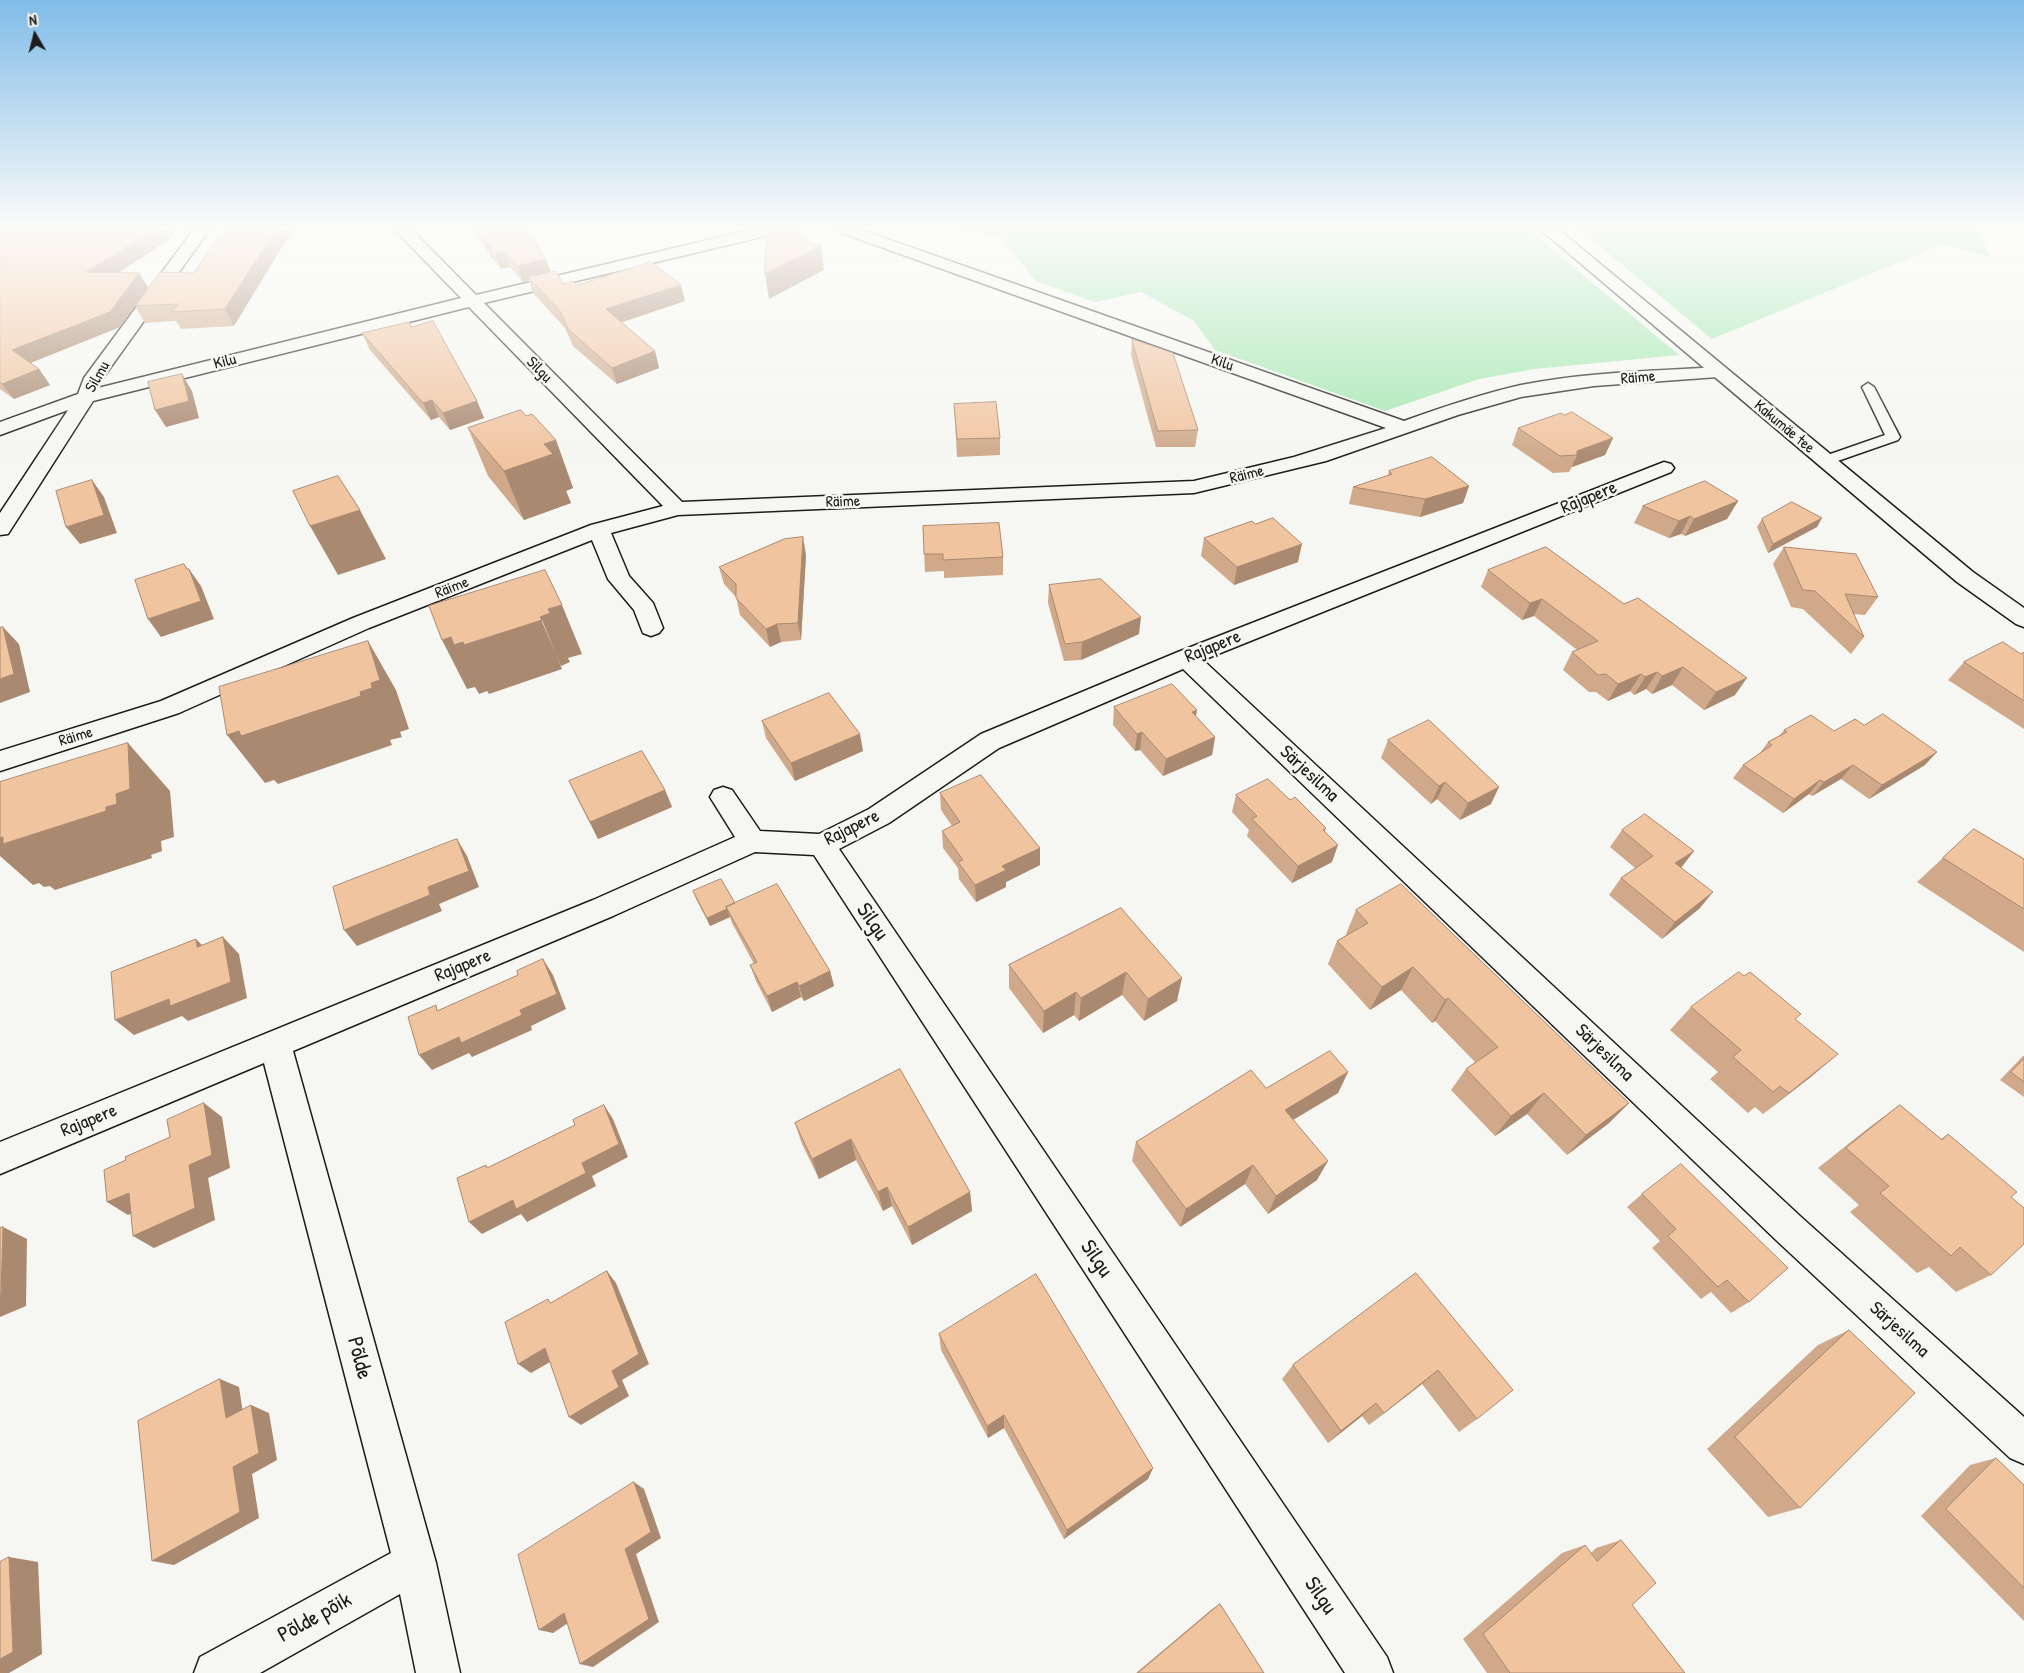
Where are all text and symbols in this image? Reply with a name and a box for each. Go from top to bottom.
north arrow [10,10,60,60]
text: N [28,10,38,30]
street label: Kilu [212,350,238,374]
street label: Kilu [1208,350,1236,376]
street label: Silgu [522,353,556,387]
street label: Silmu [82,358,114,396]
street label: Räime [1620,367,1656,389]
street label: Kakumäe tee [1750,396,1818,458]
street label: Räime [1228,462,1266,488]
street label: Rajapere [1558,476,1620,520]
street label: Räime [825,492,861,512]
street label: Räime [433,573,471,603]
street label: Rajapere [1182,625,1244,669]
street label: Räime [57,723,95,751]
street label: Särjesilma [1275,741,1343,807]
street label: Rajapere [821,805,883,851]
street label: Silgu [850,898,894,946]
street label: Rajapere [432,944,494,988]
street label: Särjesilma [1570,1020,1638,1086]
street label: Rajapere [58,1099,120,1143]
street label: Silgu [1074,1235,1118,1283]
street label: Särjesilma [1864,1297,1934,1363]
street label: Põlde [341,1334,377,1382]
street label: Silgu [1298,1572,1342,1620]
street label: Põlde põik [274,1587,356,1649]

